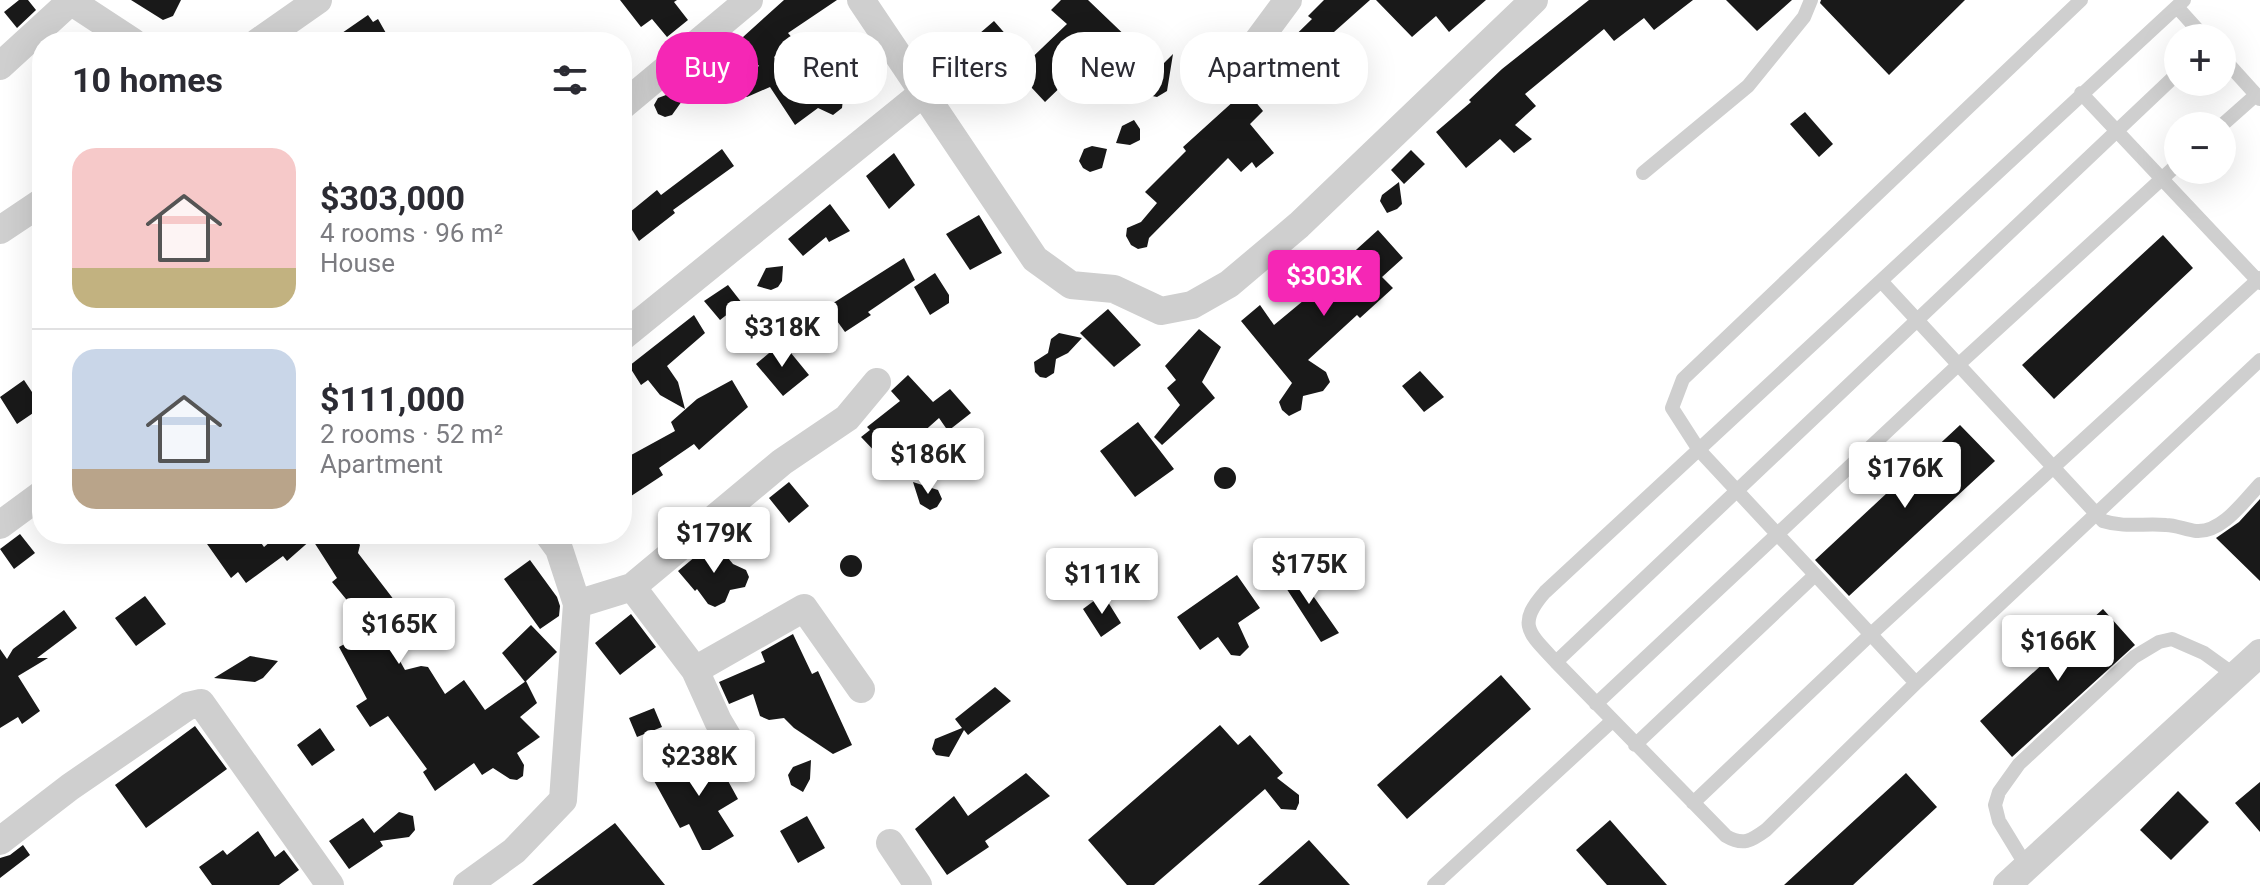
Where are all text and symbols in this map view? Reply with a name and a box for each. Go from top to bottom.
map controls [2164,24,2236,184]
button: + [2164,24,2236,96]
chip: Buy [656,32,758,104]
chip: Rent [774,32,887,104]
chip: Filters [903,32,1036,104]
chip: New [1052,32,1164,104]
chip: Apartment [1180,32,1368,104]
icon: filters [548,58,592,102]
text: 10 homes [72,60,223,100]
button: − [2164,112,2236,184]
text: $303,000 [320,178,465,218]
icon: home [136,180,232,276]
text: 4 rooms · 96 m² [320,218,503,248]
text: House [320,248,395,278]
pin: $303K [1268,250,1380,318]
text: $303K [1286,261,1362,291]
pin: $318K [726,301,838,369]
text: $318K [744,312,820,342]
text: $111,000 [320,379,465,419]
icon: home [136,381,232,477]
text: 2 rooms · 52 m² [320,419,503,449]
pin: $186K [872,428,984,496]
text: $186K [890,439,966,469]
pin: $176K [1849,442,1961,510]
text: Apartment [320,449,443,479]
text: $176K [1867,453,1943,483]
pin: $179K [658,507,770,575]
text: $179K [676,518,752,548]
pin: $175K [1253,538,1365,606]
pin: $111K [1046,548,1158,616]
text: $175K [1271,549,1347,579]
text: $111K [1064,559,1140,589]
pin: $165K [343,598,455,666]
text: $165K [361,609,437,639]
pin: $166K [2002,615,2114,683]
text: $166K [2020,626,2096,656]
pin: $238K [643,730,755,798]
text: $238K [661,741,737,771]

